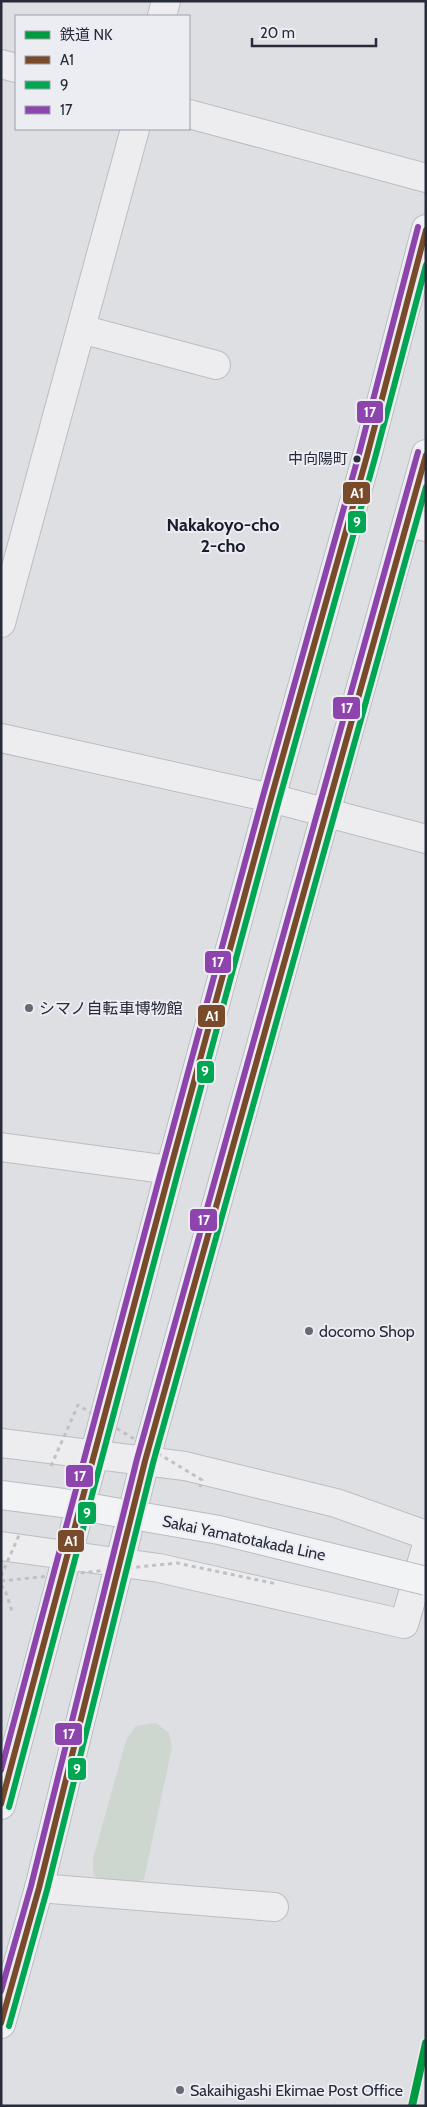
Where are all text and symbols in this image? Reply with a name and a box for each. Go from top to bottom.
legend [15,15,190,130]
scale bar [252,15,376,47]
text: 20 m [260,24,295,42]
text: 鉄道 NK [60,26,113,44]
text: A1 [60,51,74,69]
text: 9 [60,76,69,94]
text: 17 [60,101,73,119]
line badge: 17 [356,400,384,424]
text: 17 [364,403,377,421]
place label: 中向陽町 [288,450,348,468]
marker: 中向陽町 [352,454,362,464]
line badge: A1 [342,481,371,505]
text: A1 [350,484,364,502]
line badge: 9 [347,510,367,534]
text: 9 [353,513,361,531]
district label: Nakakoyo-cho 2-cho [166,514,280,557]
line badge: 17 [332,696,361,720]
text: 17 [341,699,354,717]
line badge: 17 [204,950,232,974]
text: 17 [212,953,225,971]
place label: シマノ自転車博物館 [39,999,183,1018]
marker: シマノ自転車博物館 [23,1002,35,1014]
line badge: A1 [197,1004,226,1028]
text: A1 [205,1007,219,1025]
line badge: 9 [196,1060,215,1084]
text: 9 [201,1062,209,1080]
line badge: 17 [189,1208,218,1232]
text: 17 [198,1211,211,1229]
place label: docomo Shop [319,1322,415,1341]
marker: docomo Shop [303,1325,315,1337]
line badge: 17 [65,1464,94,1488]
text: 17 [74,1467,87,1485]
line badge: 9 [77,1501,97,1525]
text: 9 [83,1504,91,1522]
street label: Sakai Yamatotakada Line [161,1511,327,1565]
line badge: A1 [57,1529,85,1553]
text: A1 [64,1532,78,1550]
line badge: 17 [54,1722,83,1746]
text: 17 [63,1725,76,1743]
line badge: 9 [67,1757,87,1781]
text: 9 [73,1760,81,1778]
place label: Sakaihigashi Ekimae Post Office [190,2081,403,2100]
marker: Sakaihigashi Ekimae Post Office [174,2084,186,2096]

